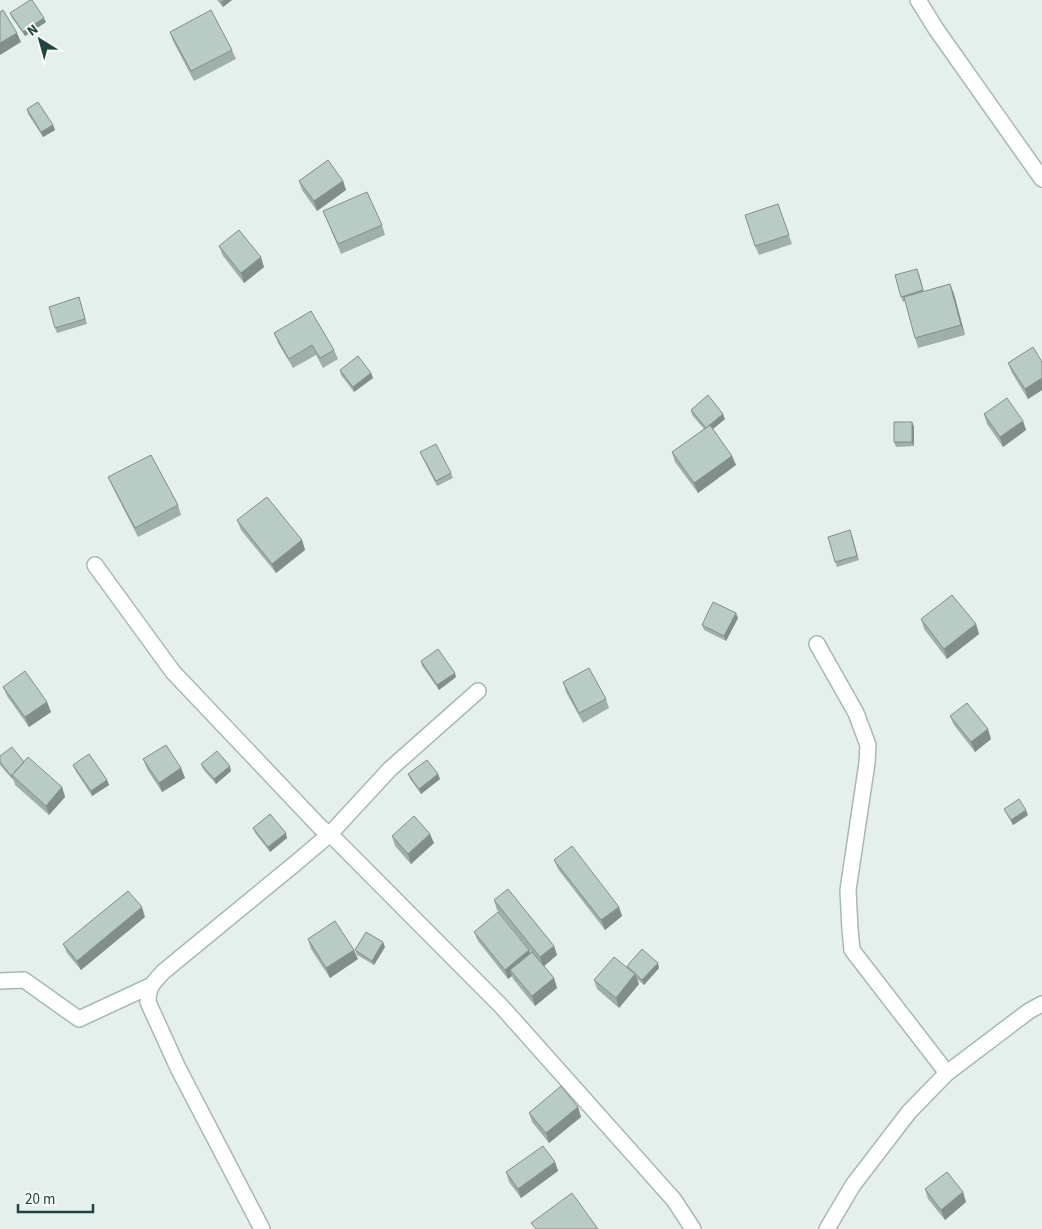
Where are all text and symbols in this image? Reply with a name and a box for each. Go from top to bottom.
north arrow [15,15,65,65]
text: N [23,20,43,41]
scale bar [18,1182,92,1214]
text: 20 m [25,1189,55,1210]

